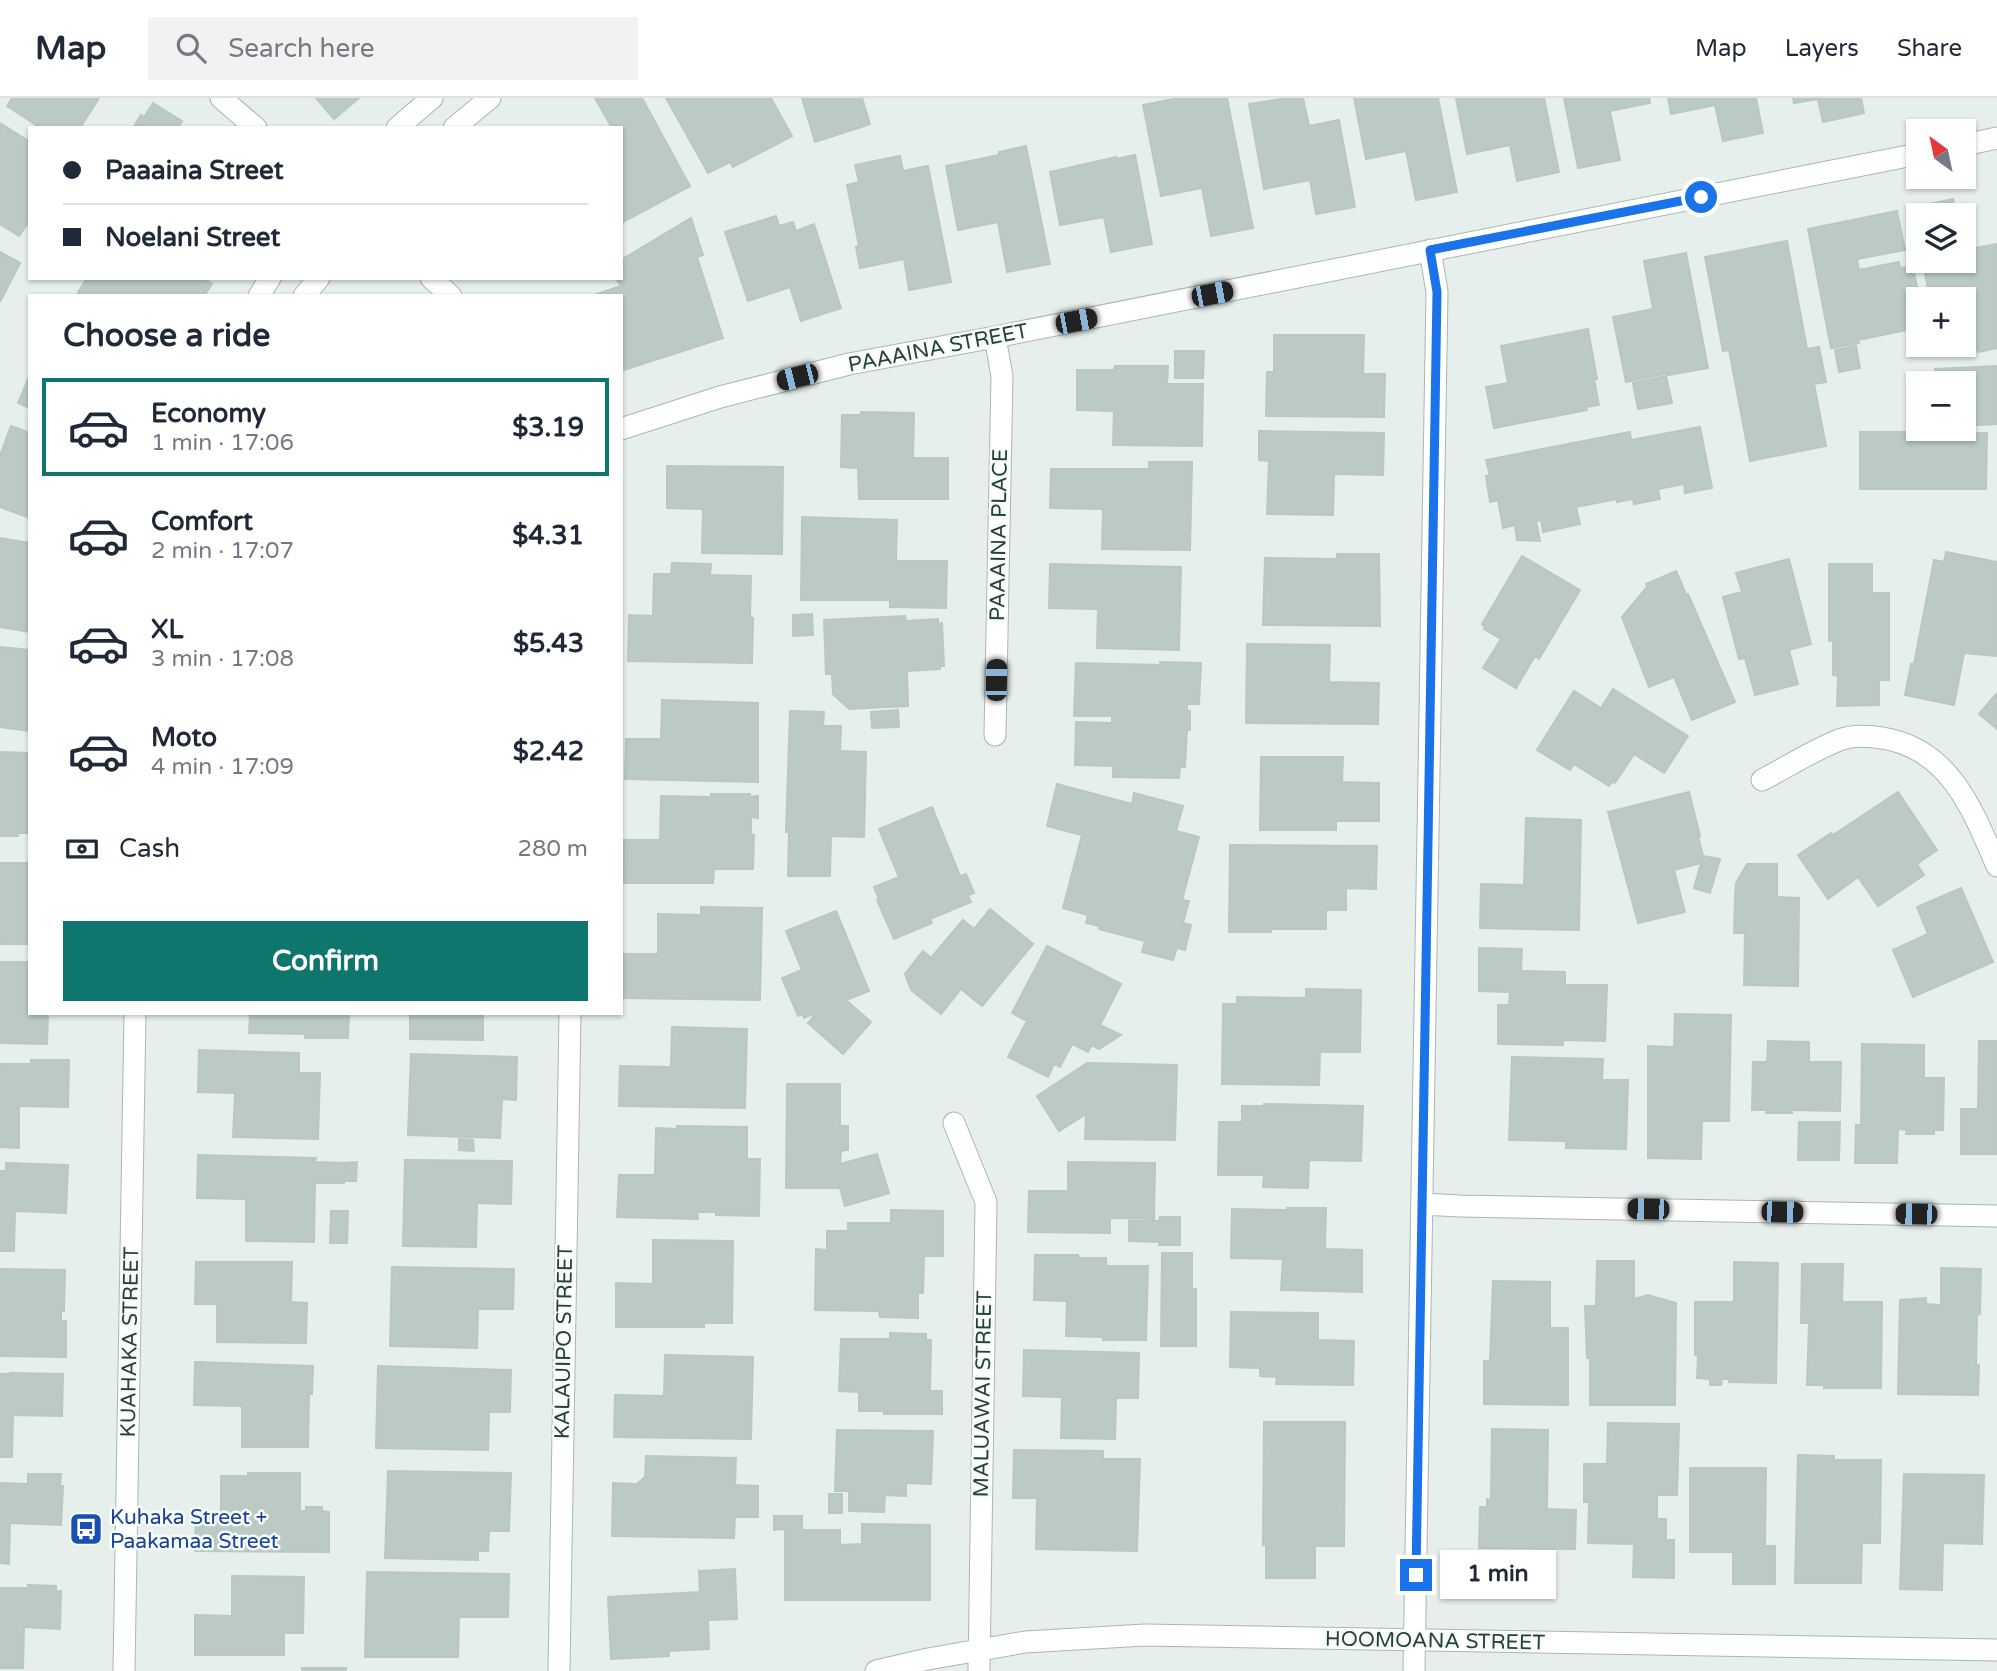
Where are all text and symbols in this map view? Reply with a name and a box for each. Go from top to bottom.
search box [148,17,638,80]
text: Map [35,29,106,68]
icon: search [172,29,210,67]
text: Search here [228,33,374,64]
text: Map [1695,34,1747,63]
text: Layers [1785,34,1859,63]
text: Share [1897,34,1962,63]
north arrow [1906,119,1976,189]
map controls [1906,119,1976,441]
text: Paaaina Street [105,155,284,186]
route start [1685,181,1717,213]
button: layers [1906,203,1976,273]
text: Noelani Street [105,222,281,253]
car [1190,280,1235,308]
button: + [1906,287,1976,357]
car [1054,307,1099,335]
text: Choose a ride [63,317,270,355]
street label: PAAAINA STREET [846,318,1030,378]
car [775,362,820,392]
button: − [1906,371,1976,441]
icon: car [67,396,130,459]
text: Economy [151,398,266,429]
text: $3.19 [512,412,584,443]
text: 1 min · 17:06 [151,429,294,457]
street label: PAAAINA PLACE [985,449,1013,621]
icon: car [67,504,130,567]
text: Comfort [151,506,253,537]
text: $4.31 [512,520,584,551]
text: 2 min · 17:07 [151,537,294,565]
icon: car [67,612,130,675]
text: XL [151,614,183,645]
text: $5.43 [513,628,584,659]
text: 3 min · 17:08 [151,645,294,673]
car [986,659,1007,701]
icon: car [67,720,130,783]
text: Moto [151,722,217,753]
text: $2.42 [513,736,584,767]
text: 4 min · 17:09 [151,753,294,781]
icon: cash [63,830,101,868]
text: Cash [119,833,180,864]
text: 280 m [518,835,588,863]
button: Confirm [63,921,588,1001]
car [1627,1198,1670,1220]
car [1761,1201,1804,1223]
car [1895,1203,1938,1225]
street label: KALAUIPO STREET [550,1244,578,1439]
street label: KUAHAKA STREET [116,1246,144,1438]
street label: MALUAWAI STREET [969,1290,997,1498]
place label: Kuhaka Street + Paakamaa Street [110,1505,279,1554]
bus stop icon: Kuhaka Street + Paakamaa Street [67,1510,105,1548]
callout: 1 min [1440,1550,1556,1600]
route end [1400,1559,1432,1591]
text: 1 min [1467,1560,1529,1588]
street label: HOOMOANA STREET [1325,1627,1545,1655]

